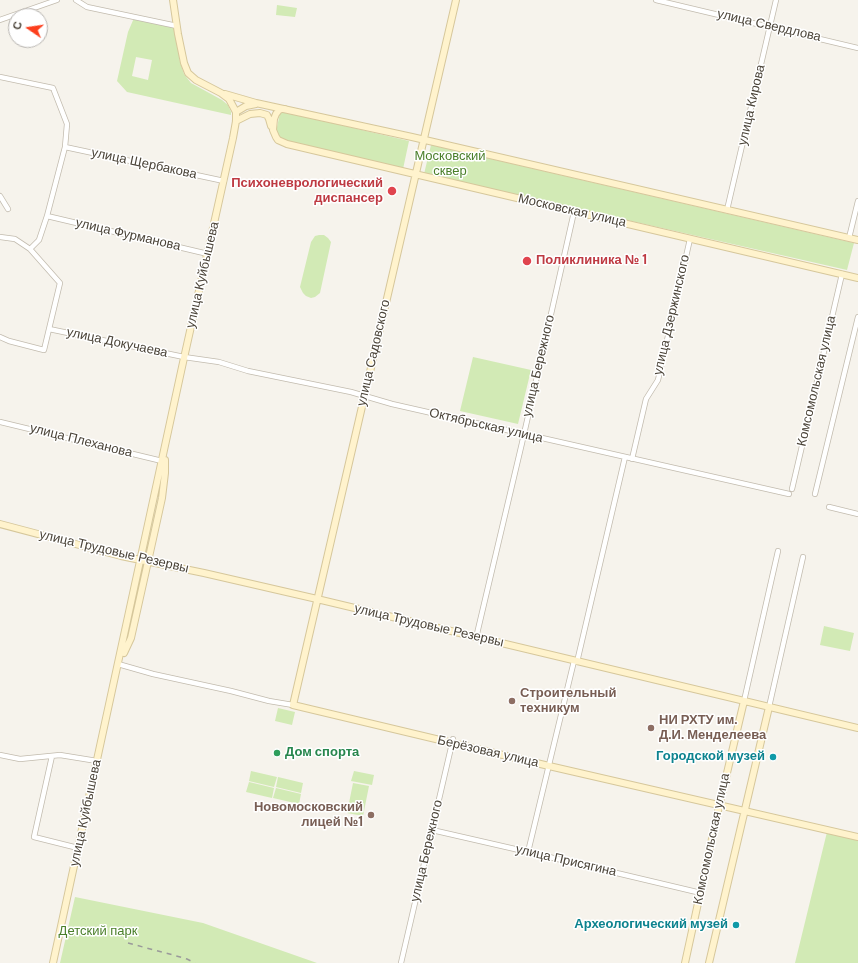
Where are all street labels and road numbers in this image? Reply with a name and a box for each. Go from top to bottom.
street label: улица Свердлова [716,6,822,46]
street label: улица Кирова [735,63,769,147]
street label: улица Щербакова [90,145,198,183]
street label: Московская улица [516,191,628,231]
street label: улица Фурманова [74,215,182,255]
street label: улица Куйбышева [183,220,223,330]
street label: улица Дзержинского [651,253,693,377]
street label: улица Садовского [354,298,394,408]
street label: улица Бережного [520,314,558,418]
street label: Комсомольская улица [794,314,840,448]
street label: улица Докучаева [65,325,169,361]
street label: Октябрьская улица [428,405,544,447]
street label: улица Плеханова [28,421,134,461]
street label: улица Трудовые Резервы [38,527,190,577]
street label: улица Трудовые Резервы [353,601,505,651]
street label: Берёзовая улица [436,733,540,771]
street label: улица Куйбышева [67,758,105,868]
street label: Комсомольская улица [690,772,734,906]
street label: улица Бережного [408,799,446,903]
street label: улица Присягина [514,842,618,880]

